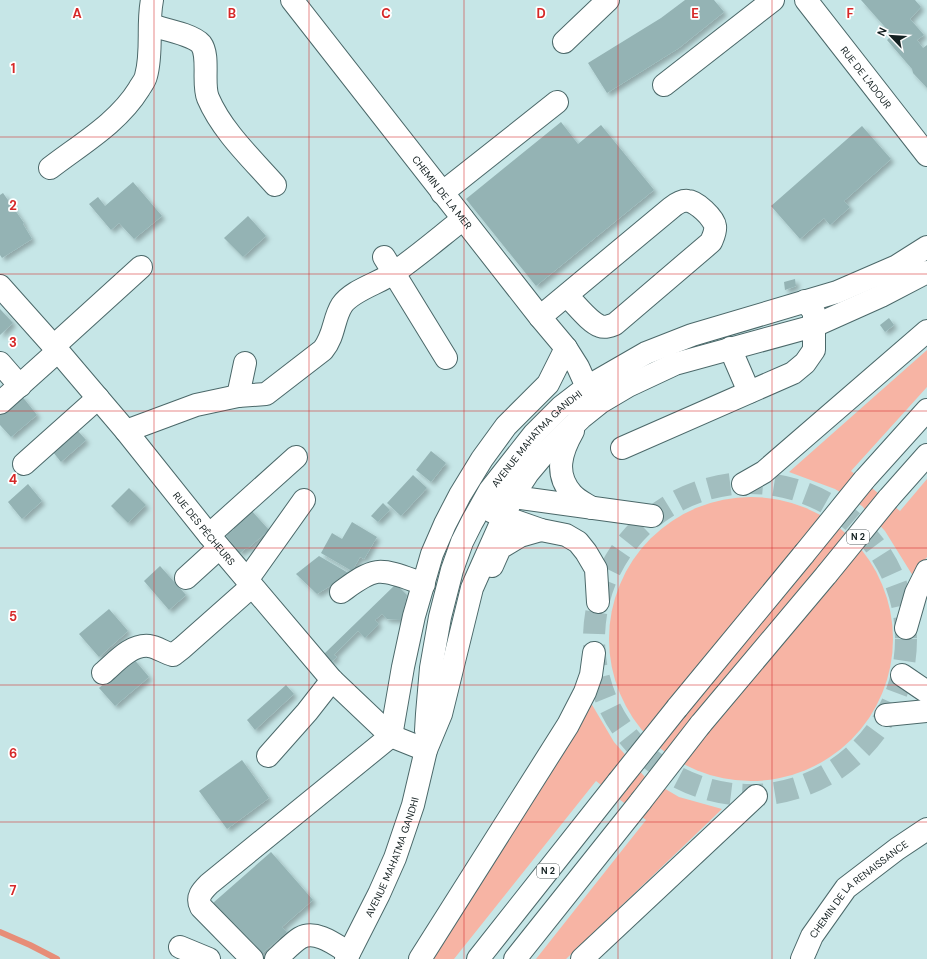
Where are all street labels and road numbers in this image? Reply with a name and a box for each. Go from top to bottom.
street label: RUE DE L'ADOUR [838,44,894,111]
street label: CHEMIN DE LA MER [409,153,475,232]
street label: AVENUE MAHATMA GANDHI [489,387,585,490]
street label: RUE DES PÊCHEURS [170,489,238,568]
road number: N 2 [847,530,869,544]
street label: AVENUE MAHATMA GANDHI [362,796,422,919]
street label: CHEMIN DE LA RENAISSANCE [807,837,911,941]
road number: N 2 [537,864,559,878]

